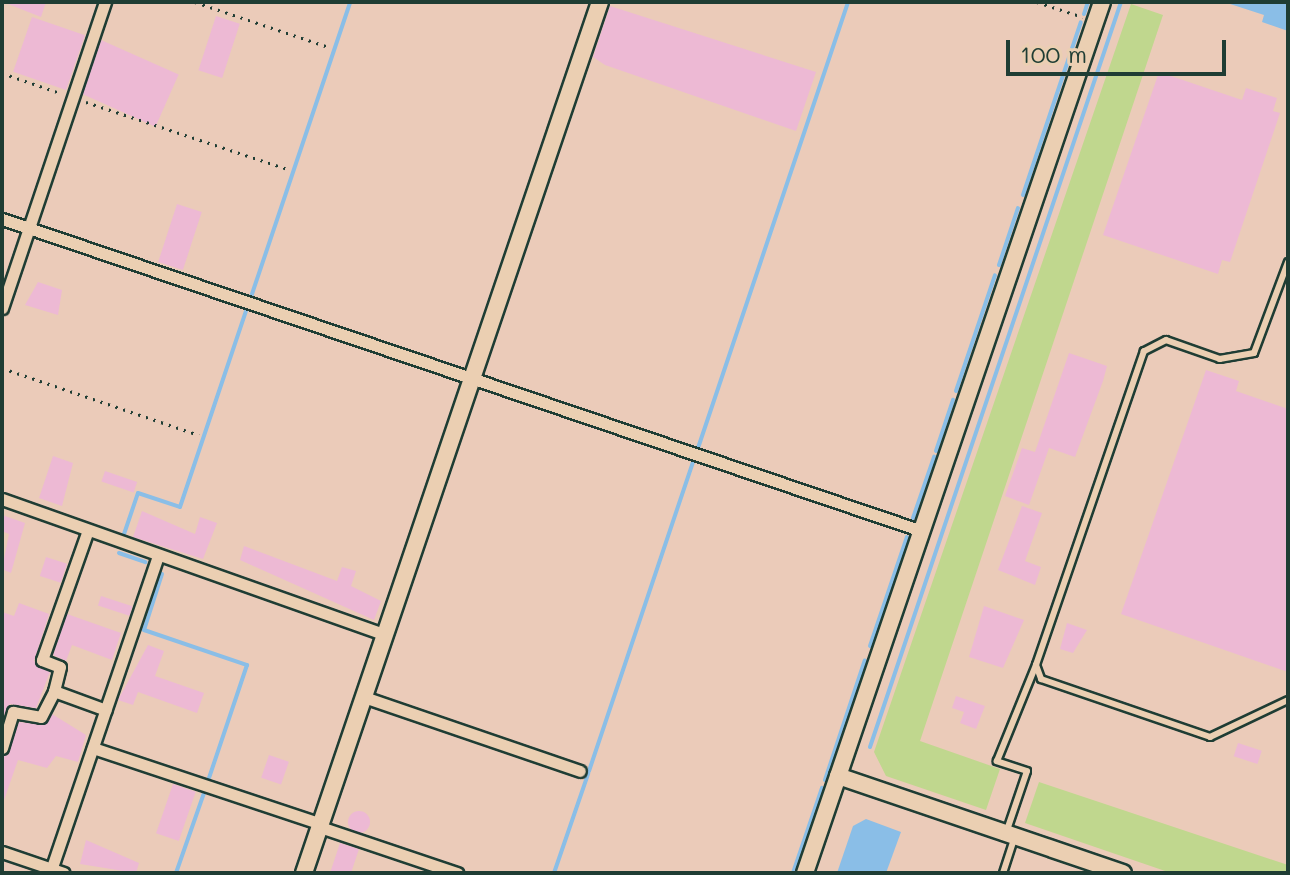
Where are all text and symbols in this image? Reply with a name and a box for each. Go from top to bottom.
scale bar [1010,24,1230,74]
text: 100 m [1020,38,1087,69]

